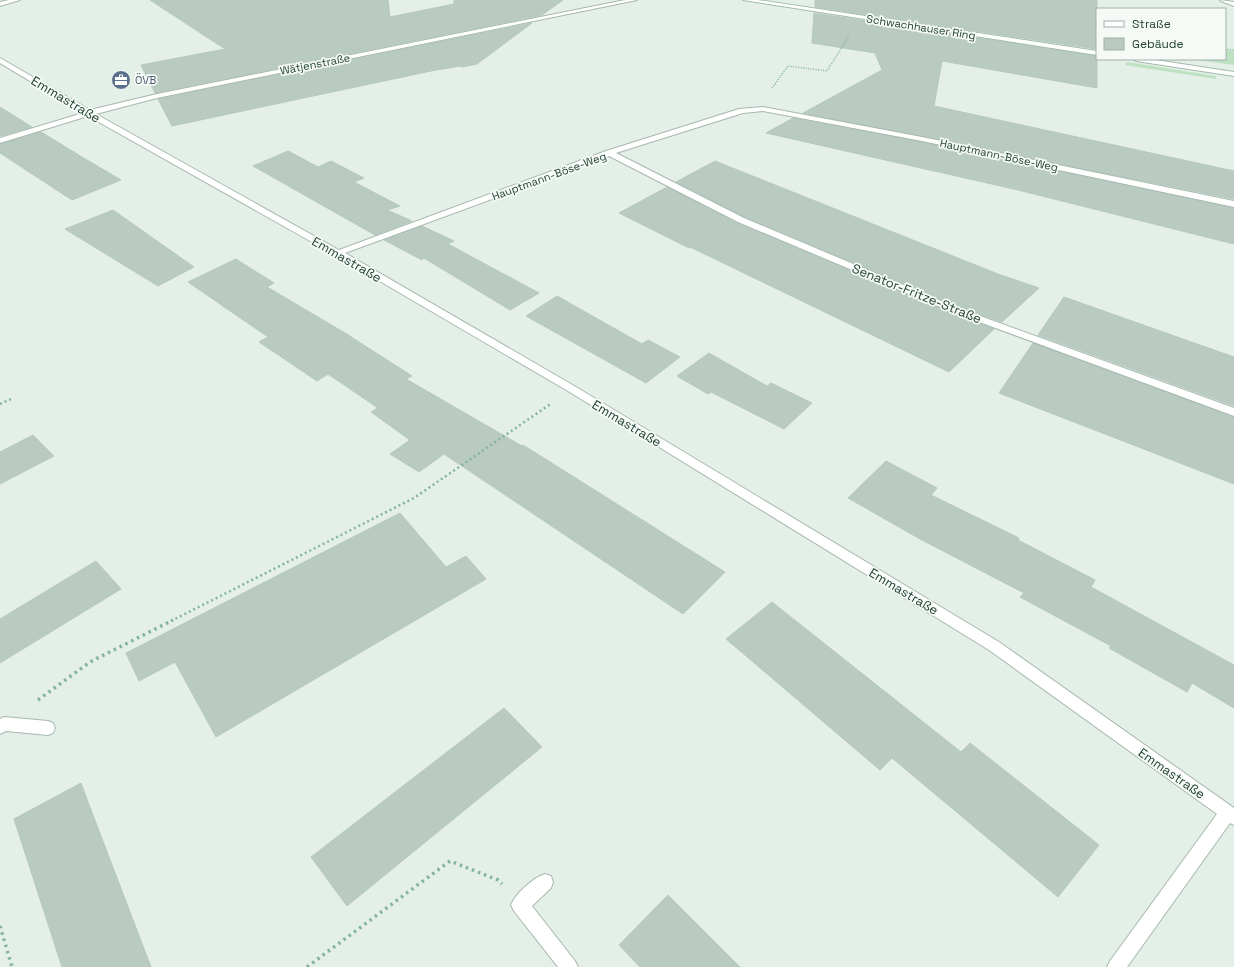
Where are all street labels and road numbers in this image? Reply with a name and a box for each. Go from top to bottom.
street label: Schwachhauser Ring [865,11,977,43]
street label: Wätjenstraße [279,50,351,78]
street label: Emmastraße [28,72,103,127]
street label: Hauptmann-Böse-Weg [939,136,1059,174]
street label: Hauptmann-Böse-Weg [490,149,608,203]
street label: Emmastraße [309,233,385,286]
street label: Senator-Fritze-Straße [850,260,984,327]
street label: Emmastraße [589,396,664,451]
street label: Emmastraße [866,564,941,619]
street label: Emmastraße [1135,744,1208,803]

